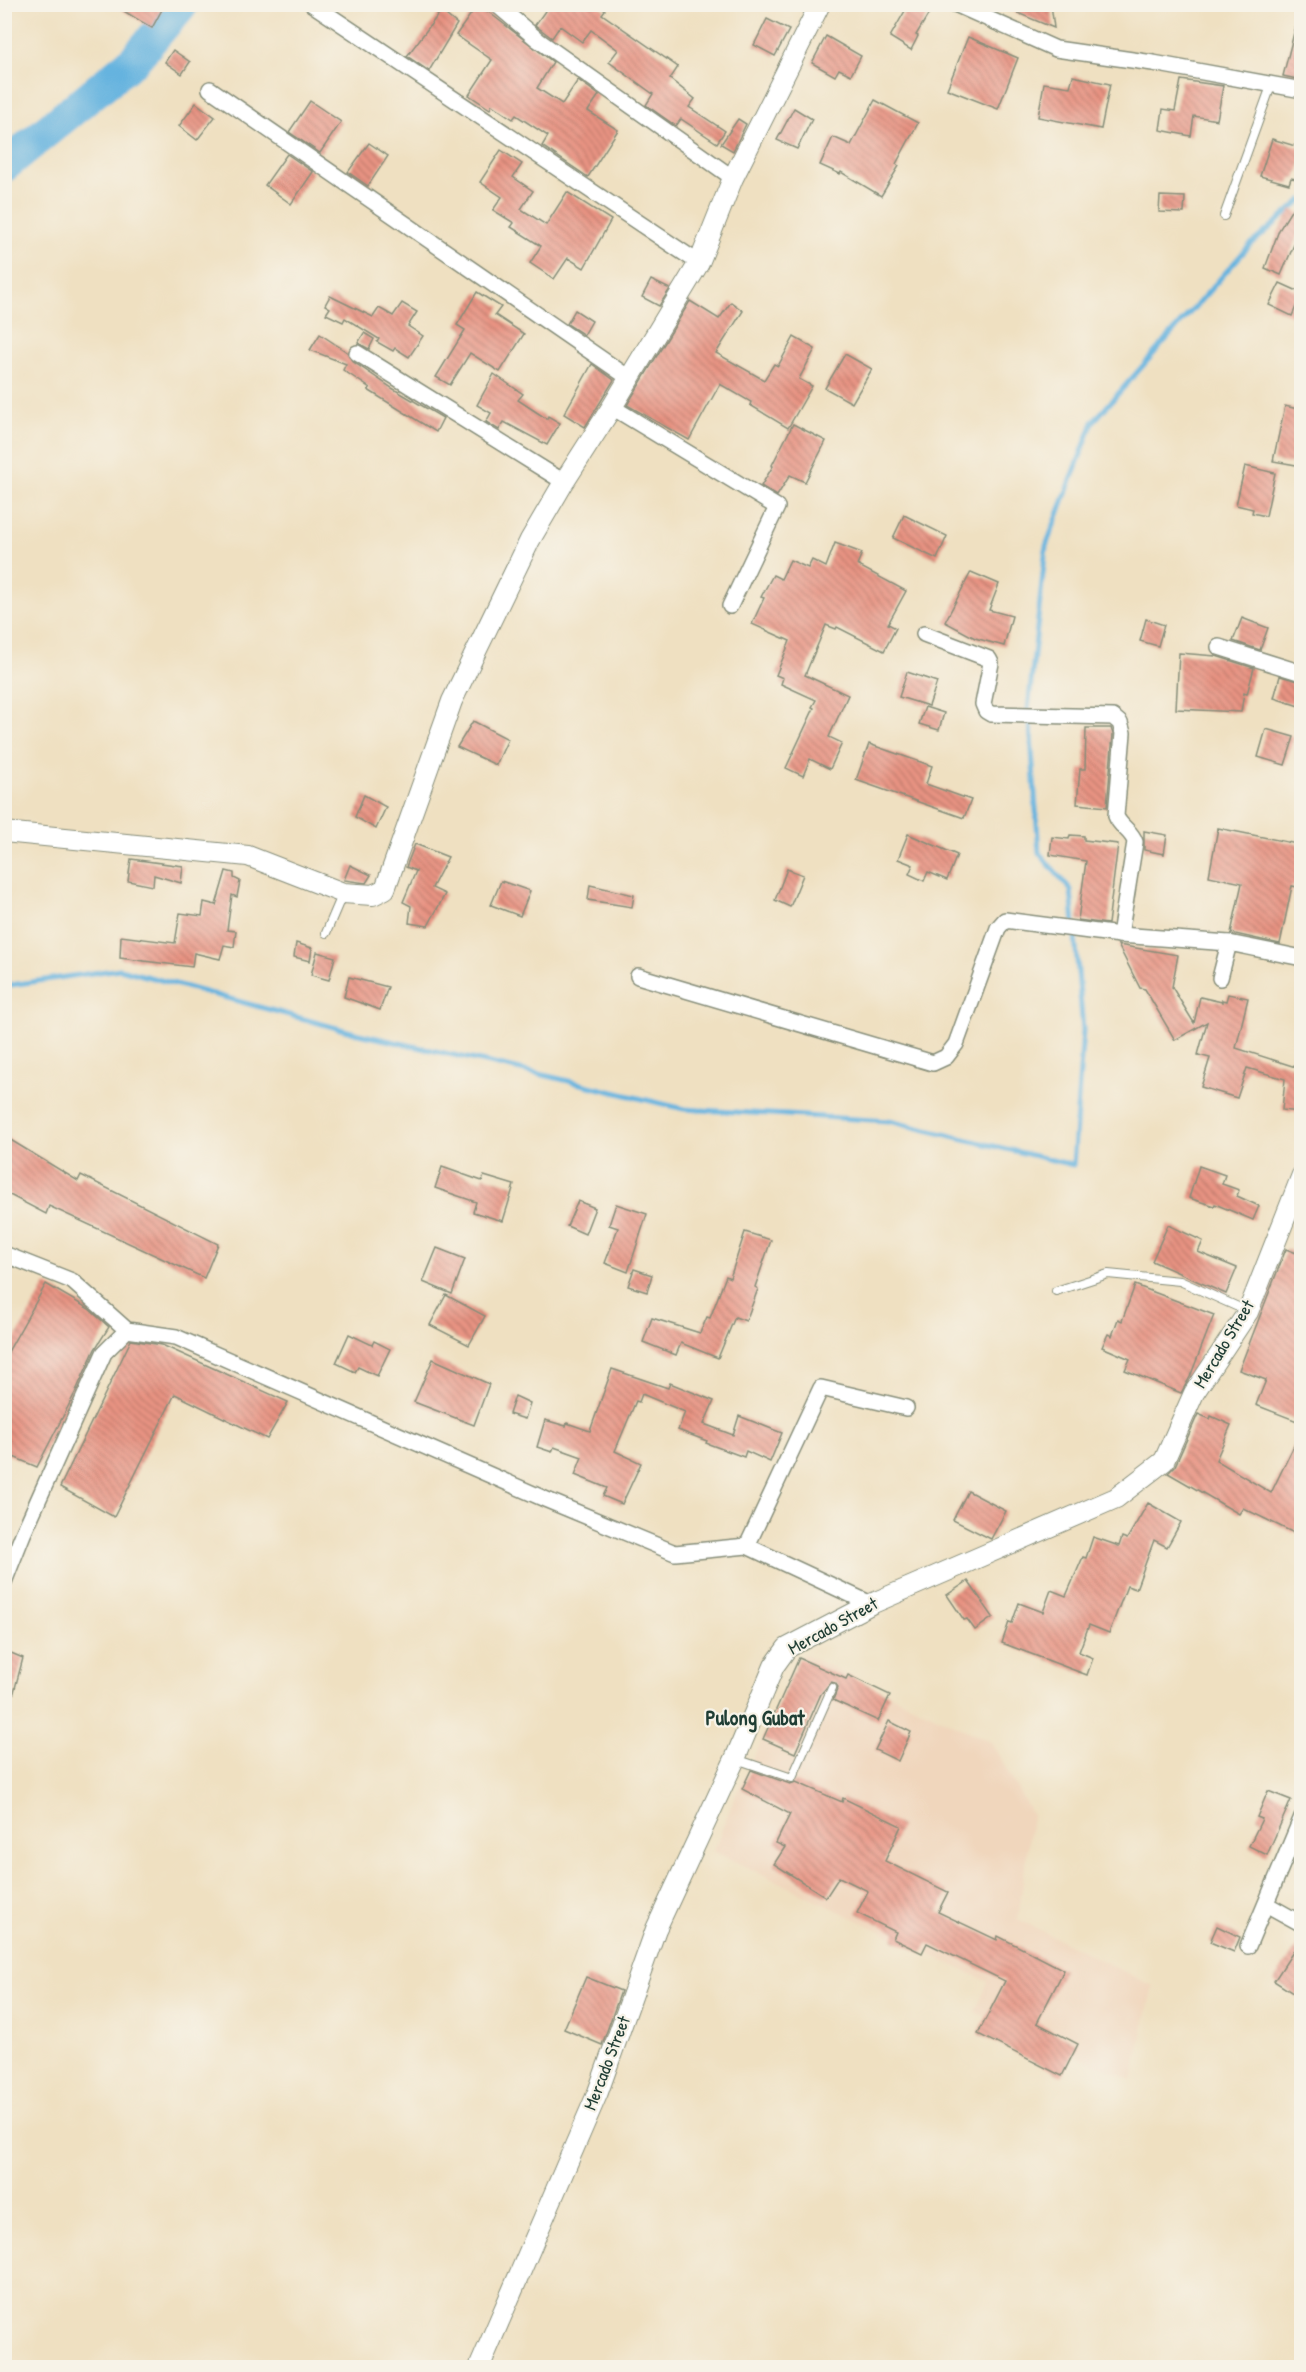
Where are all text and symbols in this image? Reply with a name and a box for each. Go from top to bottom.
street label: Mercado Street [1187,1294,1260,1393]
street label: Mercado Street [783,1590,883,1661]
district label: Pulong Gubat [706,1703,805,1733]
street label: Mercado Street [577,2011,636,2114]

